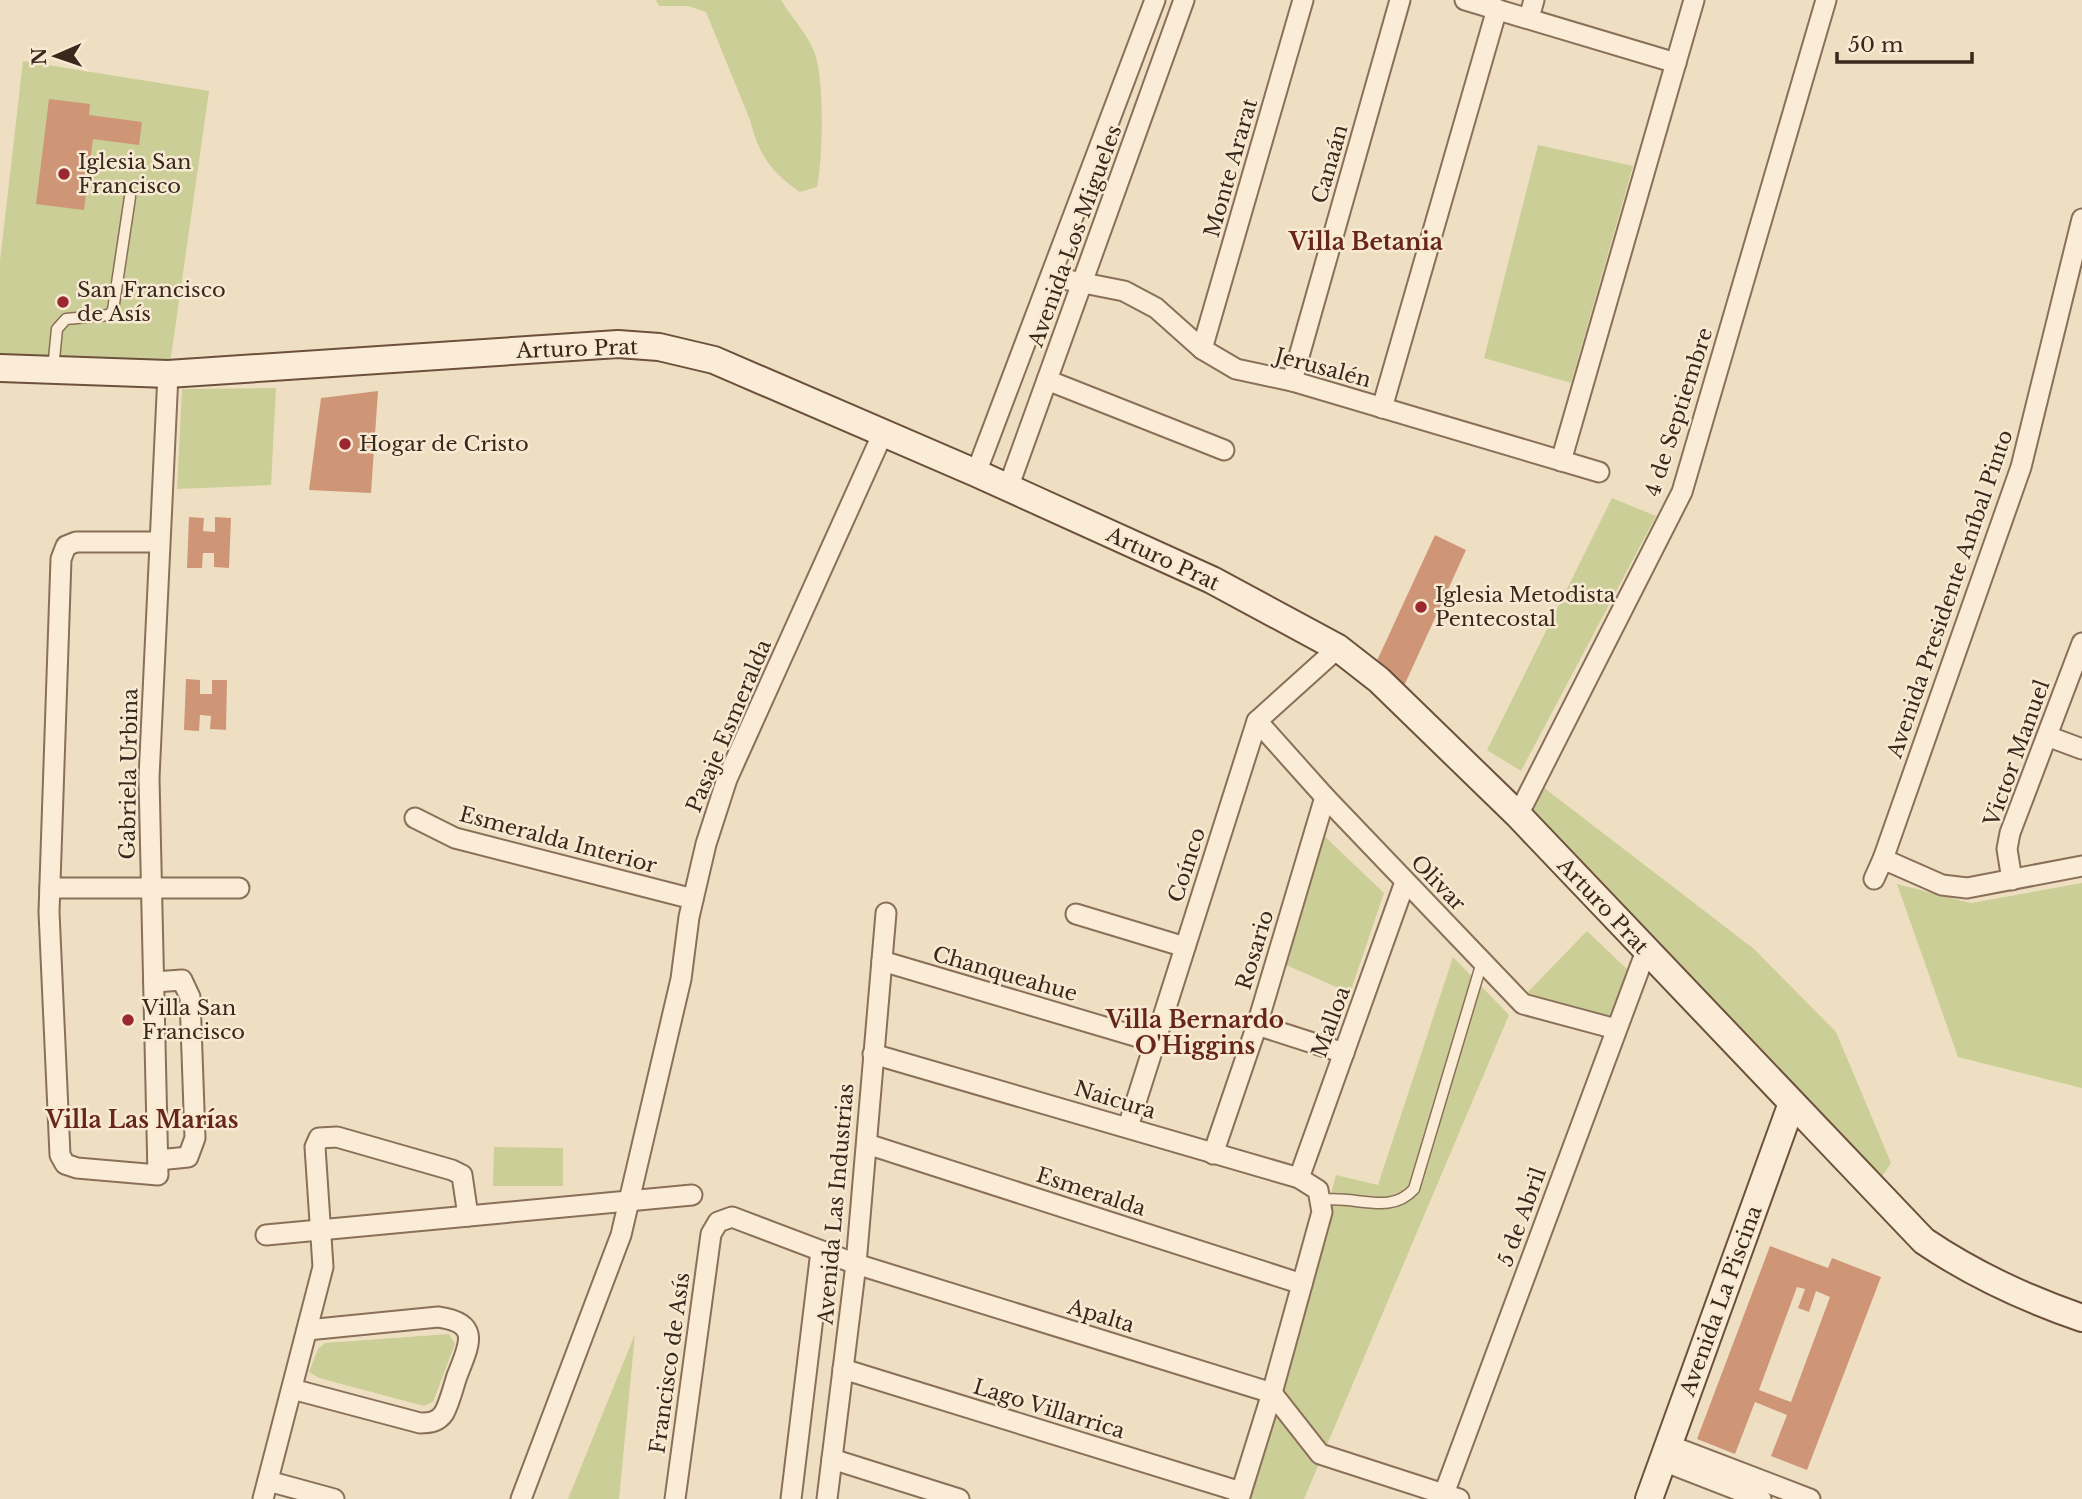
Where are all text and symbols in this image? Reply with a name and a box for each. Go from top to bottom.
north arrow [21,21,91,91]
scale bar [1837,21,1972,65]
text: 50 m [1848,32,1904,58]
text: N [28,47,51,66]
street label: Monte Ararat [1199,96,1263,240]
street label: Avenida Los Migueles [1022,121,1127,351]
street label: Canaán [1306,122,1354,206]
place label: Iglesia San Francisco [78,149,191,199]
marker: Iglesia San Francisco [56,166,72,182]
district label: Villa Betania [1288,228,1443,256]
place label: San Francisco de Asís [77,277,226,327]
marker: San Francisco de Asís [55,294,71,310]
street label: 4 de Septiembre [1640,324,1718,500]
street label: Arturo Prat [515,334,638,364]
street label: Jerusalén [1269,342,1374,393]
street label: Avenida Presidente Aníbal Pinto [1881,426,2019,763]
place label: Hogar de Cristo [359,431,529,457]
marker: Hogar de Cristo [337,436,353,452]
street label: Arturo Prat [1101,521,1224,597]
place label: Iglesia Metodista Pentecostal [1435,582,1616,632]
marker: Iglesia Metodista Pentecostal [1413,599,1429,615]
street label: Pasaje Esmeralda [681,635,777,816]
street label: Victor Manuel [1978,676,2056,831]
street label: Gabriela Urbina [115,688,144,860]
street label: Esmeralda Interior [456,801,660,879]
street label: Coínco [1163,824,1211,906]
street label: Olivar [1405,850,1471,916]
street label: Arturo Prat [1551,852,1654,959]
street label: Rosario [1231,907,1279,993]
street label: Chanqueahue [930,941,1080,1007]
street label: Malloa [1306,983,1356,1061]
place label: Villa San Francisco [141,995,245,1045]
district label: Villa Bernardo O'Higgins [1105,1006,1284,1060]
marker: Villa San Francisco [120,1012,136,1028]
street label: Naicura [1071,1075,1159,1125]
street label: Avenida Las Industrias [812,1082,860,1327]
district label: Villa Las Marías [45,1106,238,1134]
street label: Esmeralda [1033,1162,1149,1222]
street label: 5 de Abril [1492,1164,1552,1270]
street label: Avenida La Piscina [1674,1202,1768,1401]
street label: Francisco de Asís [644,1271,696,1455]
street label: Apalta [1063,1293,1138,1339]
street label: Lago Villarrica [970,1374,1128,1444]

